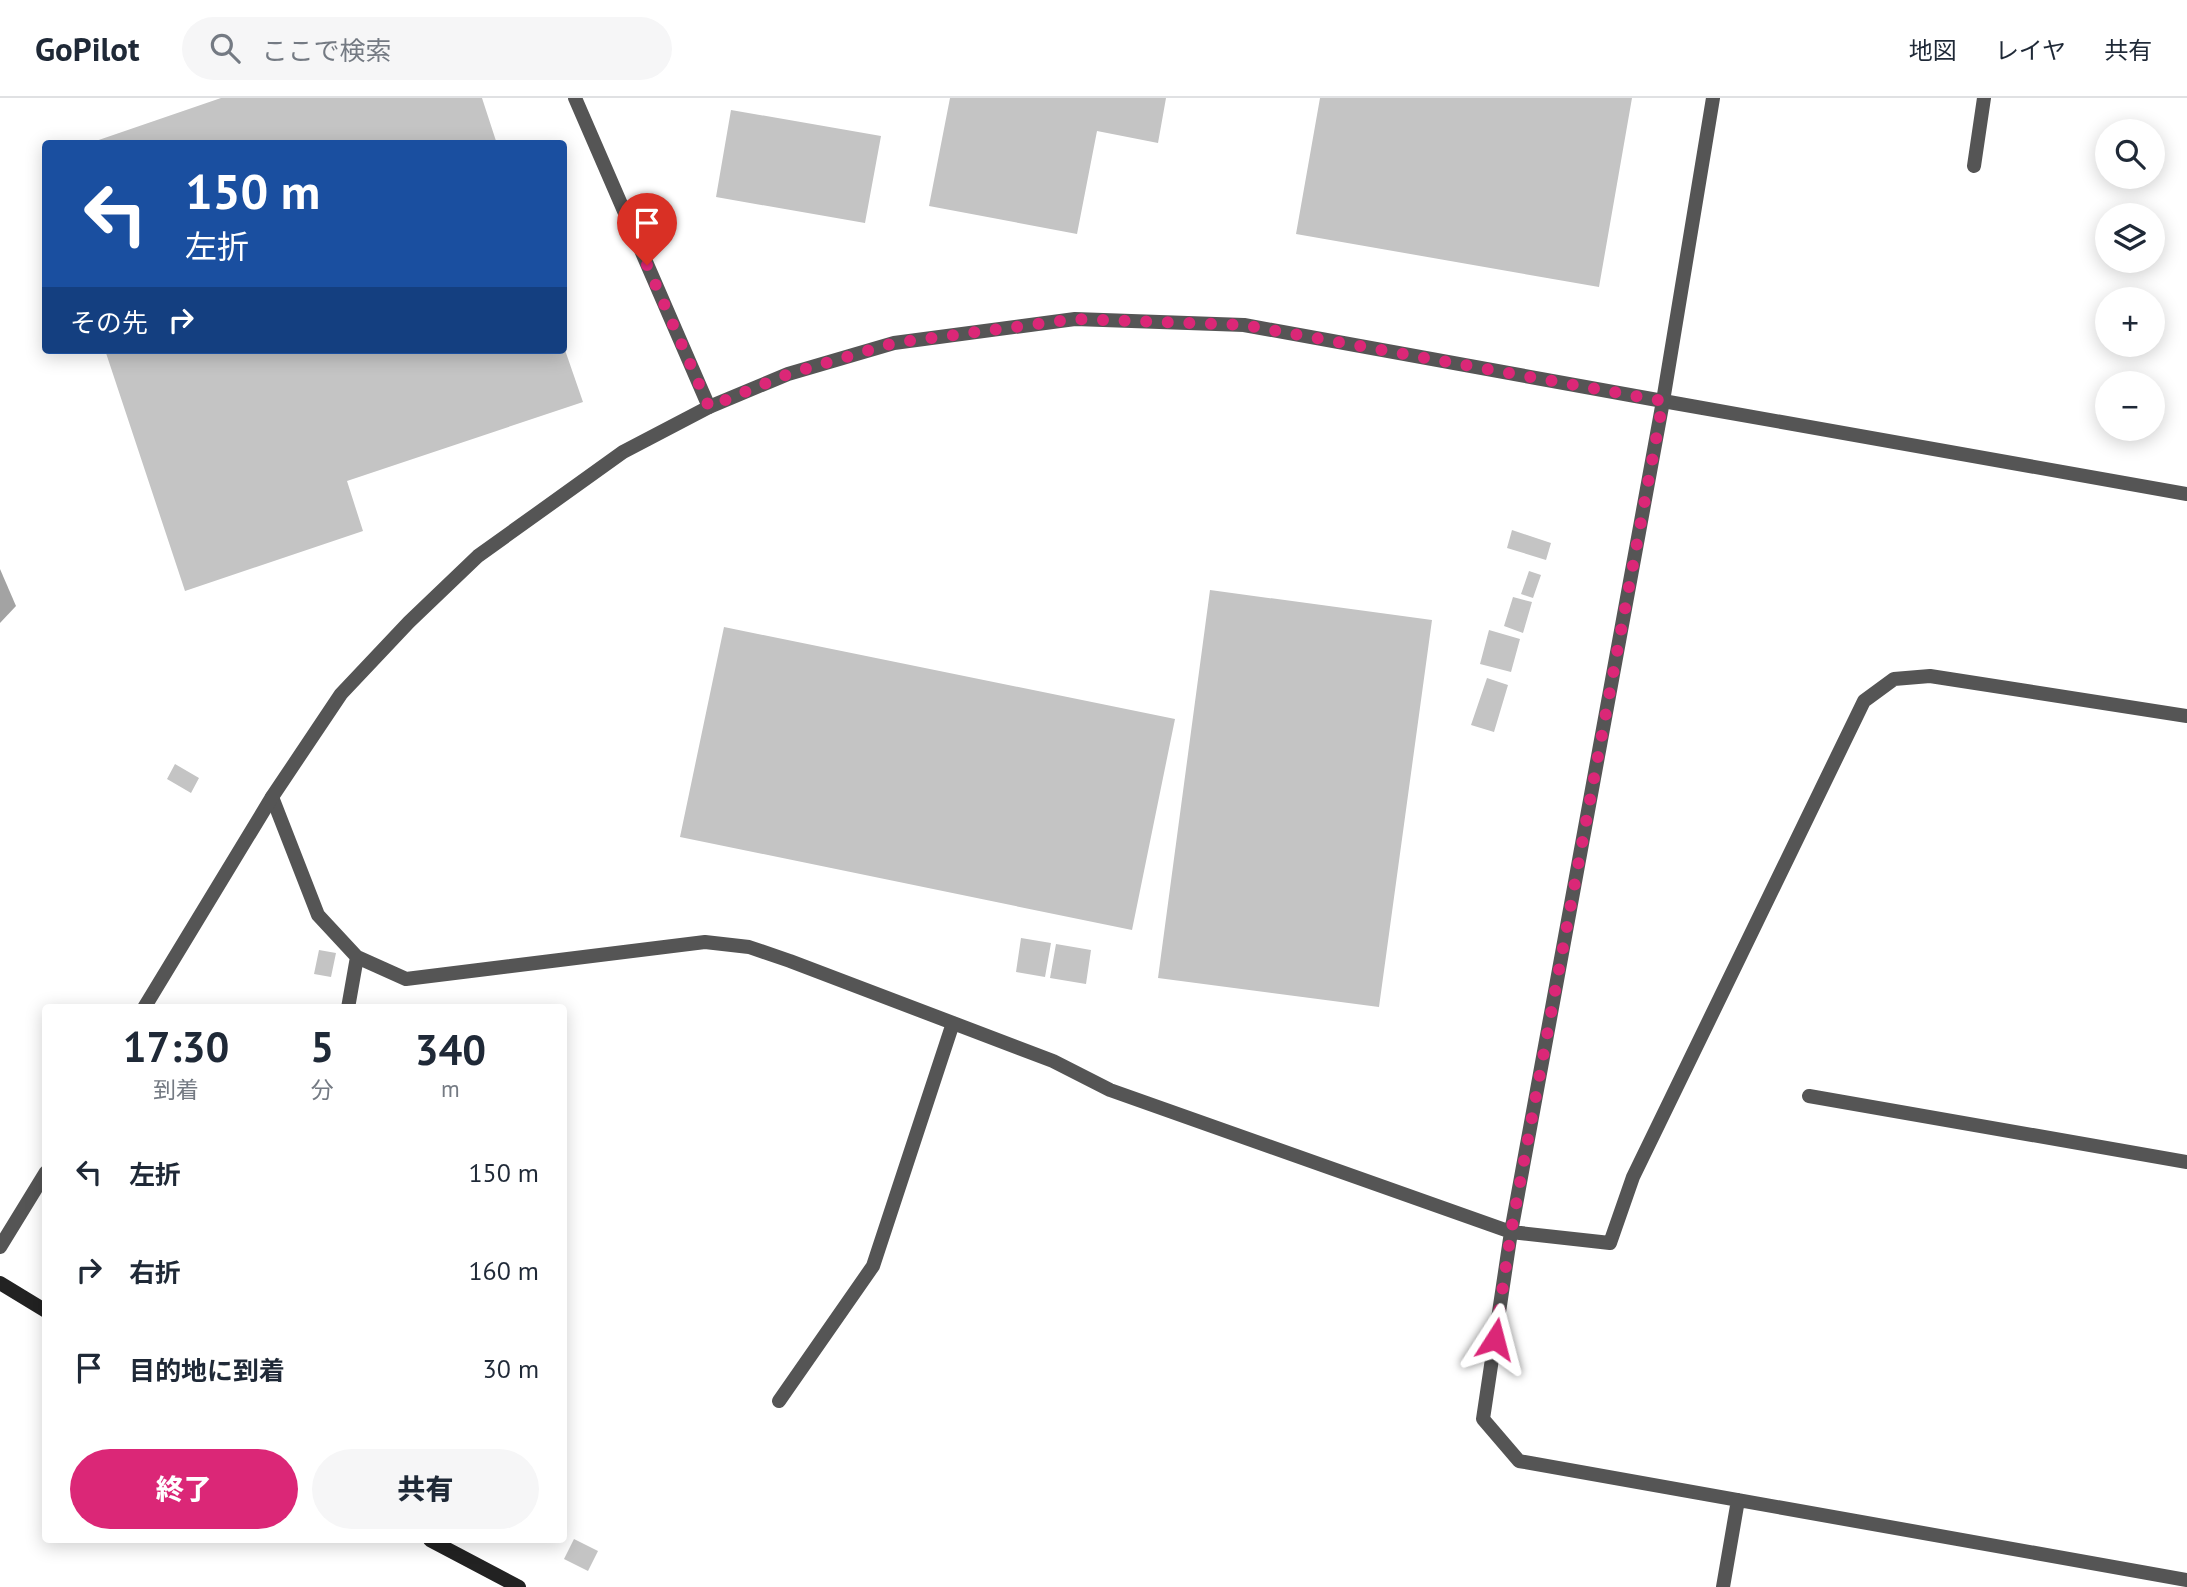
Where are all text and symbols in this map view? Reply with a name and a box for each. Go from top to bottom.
search box [182,17,672,80]
text: GoPilot [35,27,140,70]
icon: search [206,29,244,67]
text: ここで検索 [262,34,392,67]
text: 地図 [1909,35,1957,66]
text: レイヤ [1995,35,2066,66]
text: 共有 [2104,35,2152,66]
map controls [2095,119,2165,441]
button: search [2095,119,2165,189]
text: 150 m [185,159,320,223]
icon: left [70,168,161,259]
pin [617,193,677,265]
button: layers [2095,203,2165,273]
icon: arrive [628,204,666,242]
text: 左折 [185,225,249,267]
button: + [2095,287,2165,357]
icon: right [162,301,200,339]
text: その先 [70,306,148,339]
button: − [2095,371,2165,441]
text: 17:30 [123,1019,229,1074]
text: 5 [310,1019,334,1074]
text: 340 [415,1022,486,1077]
text: m [441,1074,460,1103]
text: 到着 [153,1075,199,1104]
text: 分 [311,1075,334,1104]
icon: left [70,1153,108,1191]
text: 150 m [468,1156,539,1189]
text: 左折 [129,1158,181,1191]
icon: right [70,1251,108,1289]
text: 160 m [468,1254,539,1287]
text: 右折 [129,1256,181,1289]
position arrow [1458,1302,1532,1376]
icon: arrive [70,1349,108,1387]
text: 30 m [483,1352,539,1385]
text: 目的地に到着 [129,1354,285,1387]
button: 終了 [70,1449,298,1529]
button: 共有 [312,1449,539,1529]

